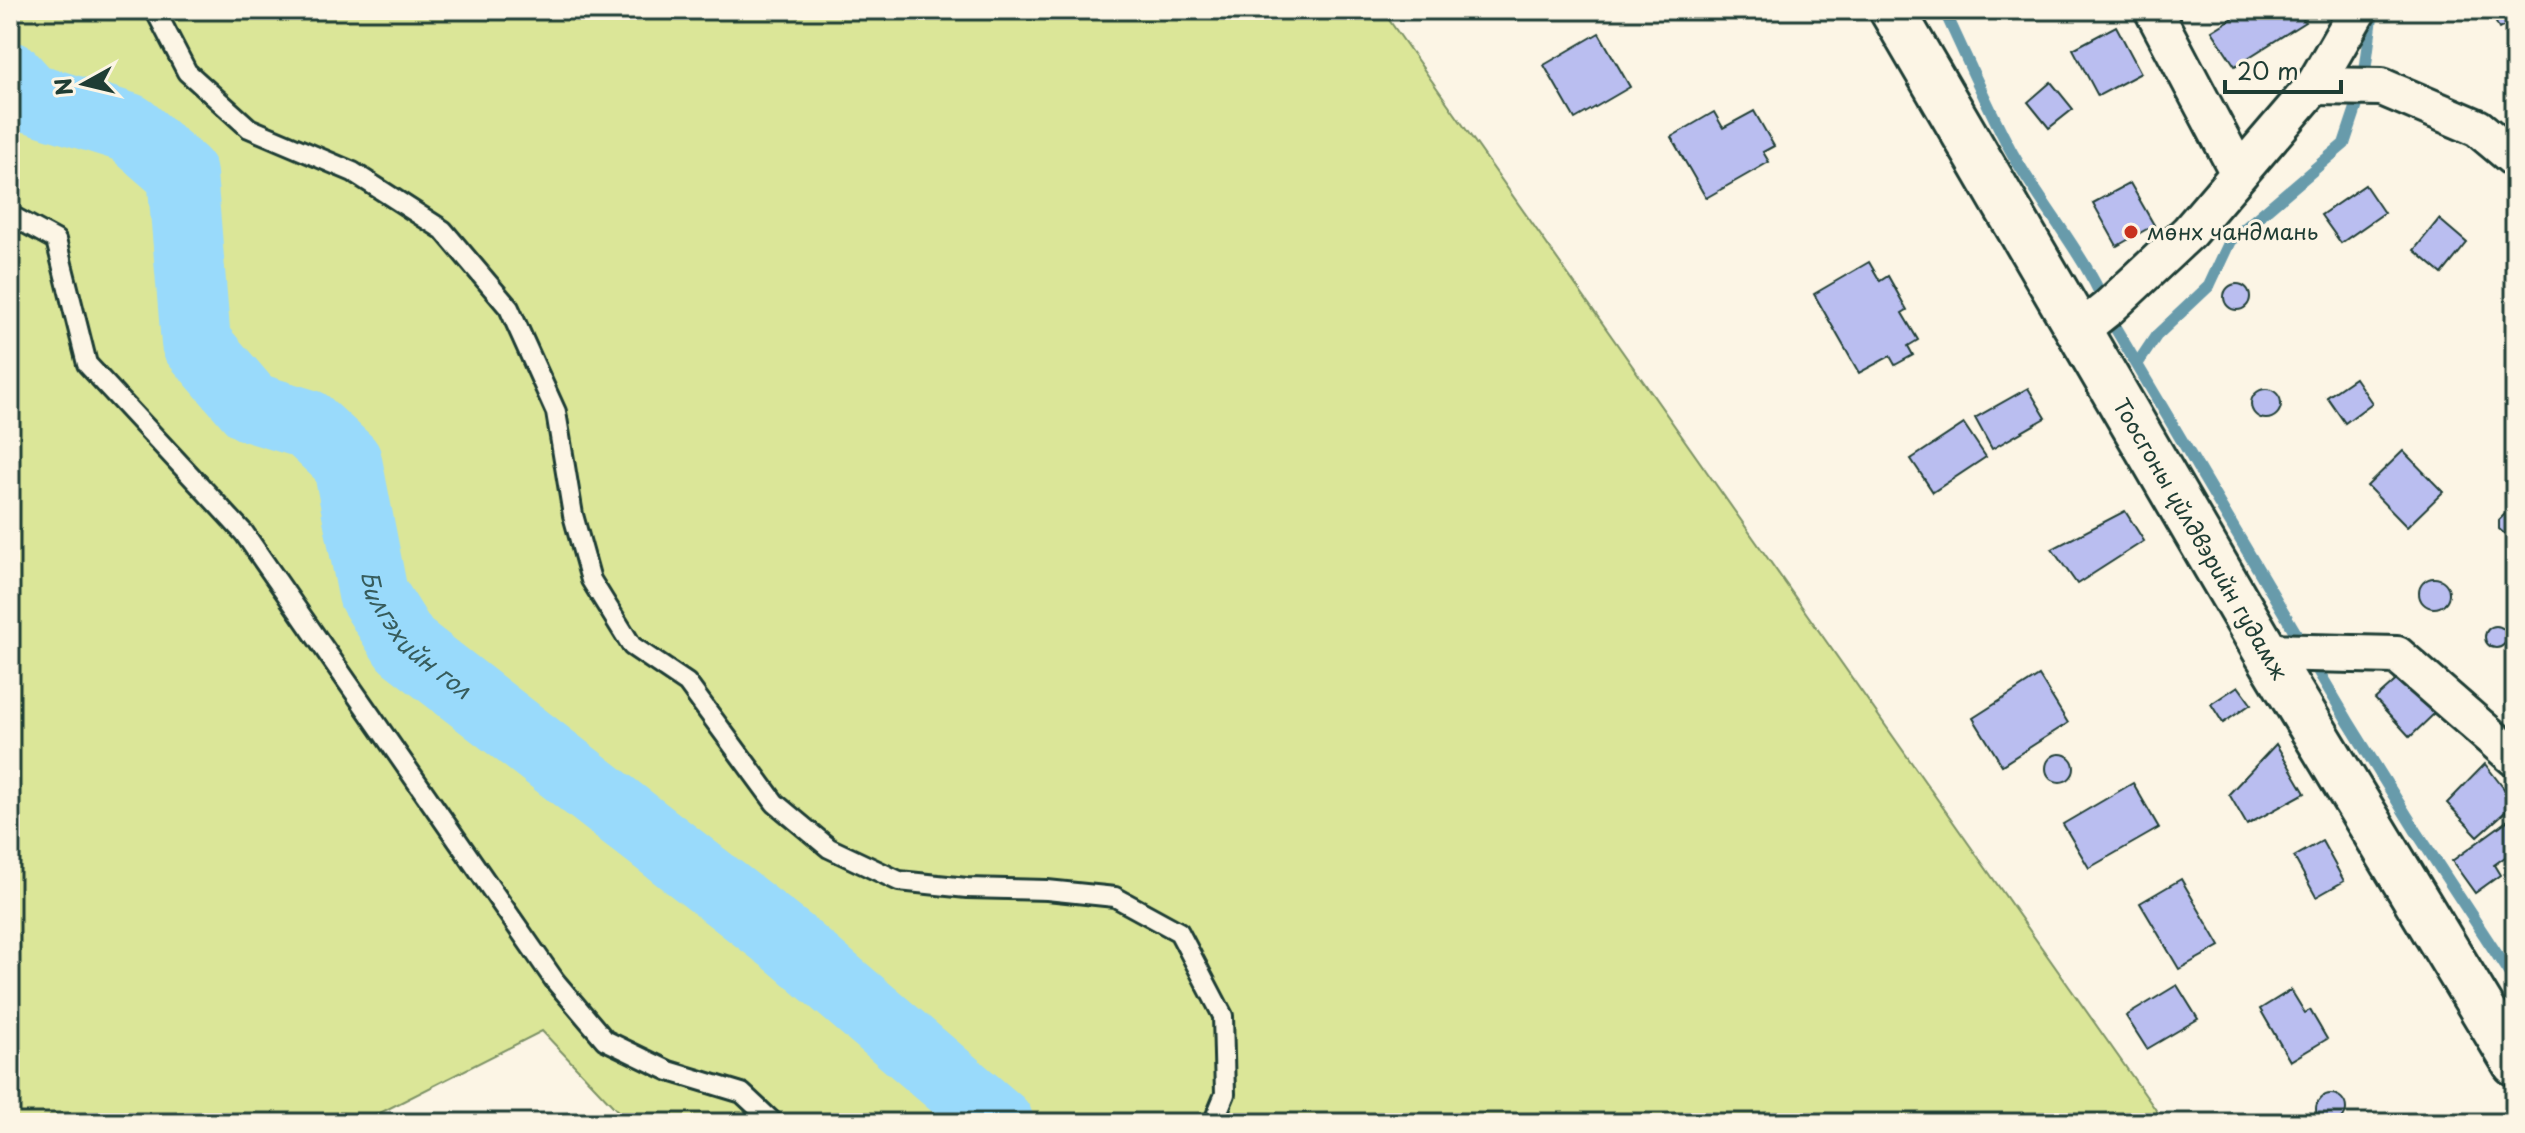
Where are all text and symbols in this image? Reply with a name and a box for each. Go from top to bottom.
north arrow [44,44,124,124]
scale bar [2225,44,2341,94]
text: 20 m [2237,52,2299,88]
text: N [45,76,80,98]
place label: мөнх чандмань [2147,214,2318,247]
marker: мөнх чандмань [2122,223,2140,241]
street label: Тоосгоны үйлдвэрийн гудамж [2106,391,2297,685]
water label: Билгэхийн гол [353,568,480,706]

